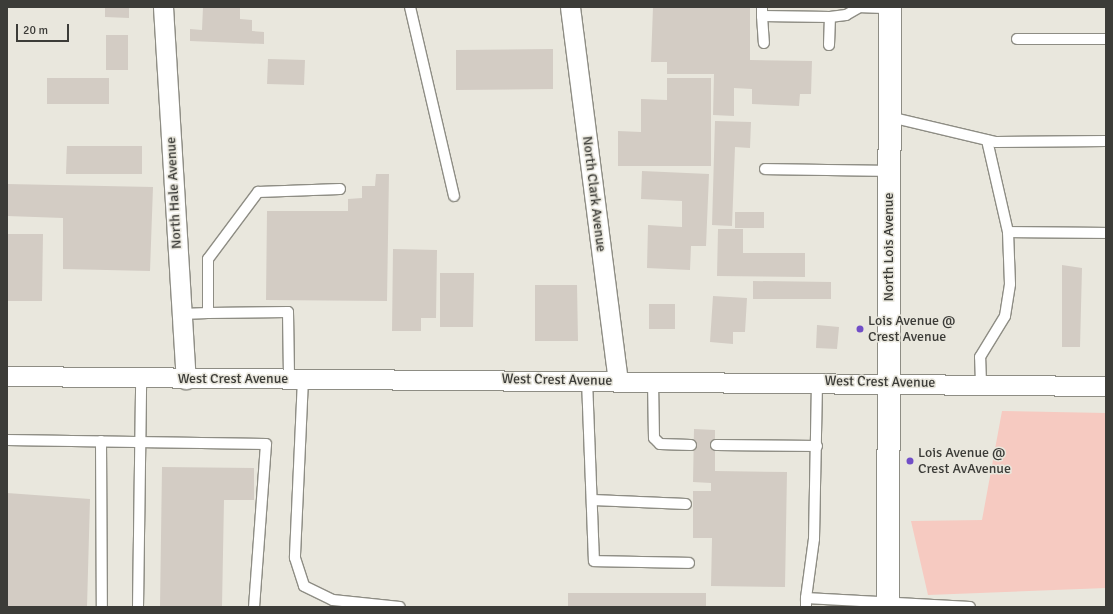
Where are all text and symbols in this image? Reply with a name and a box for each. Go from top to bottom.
scale bar [18,16,71,42]
text: 20 m [23,23,48,38]
street label: North Clark Avenue [579,135,609,253]
street label: North Hale Avenue [163,137,185,249]
street label: North Lois Avenue [881,193,897,301]
place label: Lois Avenue @ Crest Avenue [868,313,955,346]
marker: Lois Avenue @ Crest Avenue [855,324,865,334]
street label: West Crest Avenue [178,371,288,387]
street label: West Crest Avenue [501,371,613,389]
street label: West Crest Avenue [824,373,936,391]
place label: Lois Avenue @ Crest AvAvenue [918,445,1011,478]
marker: Lois Avenue @ Crest AvAvenue [905,456,915,466]

